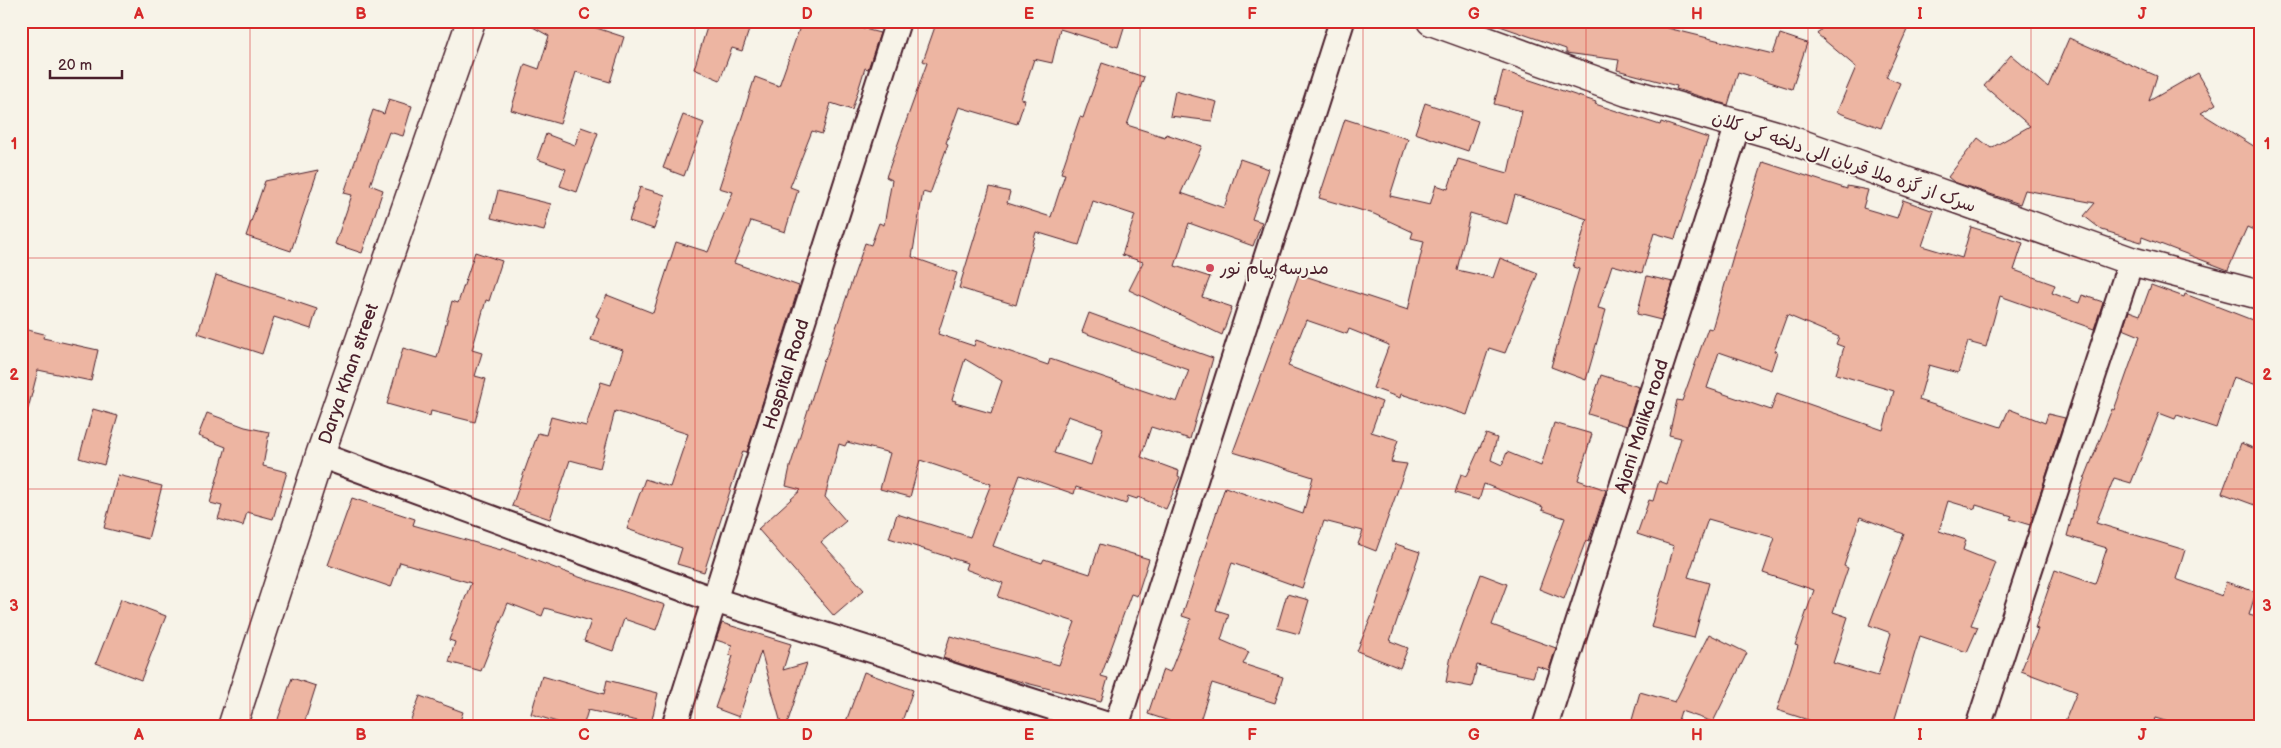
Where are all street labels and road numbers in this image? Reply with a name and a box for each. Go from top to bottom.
street label: سرک از گزه ملا قربان الی دلخه کی کلان [1709,107,1979,217]
street label: Darya Khan street [314,300,383,447]
street label: Hospital Road [759,316,813,432]
street label: Ajani Malika road [1610,357,1673,496]

